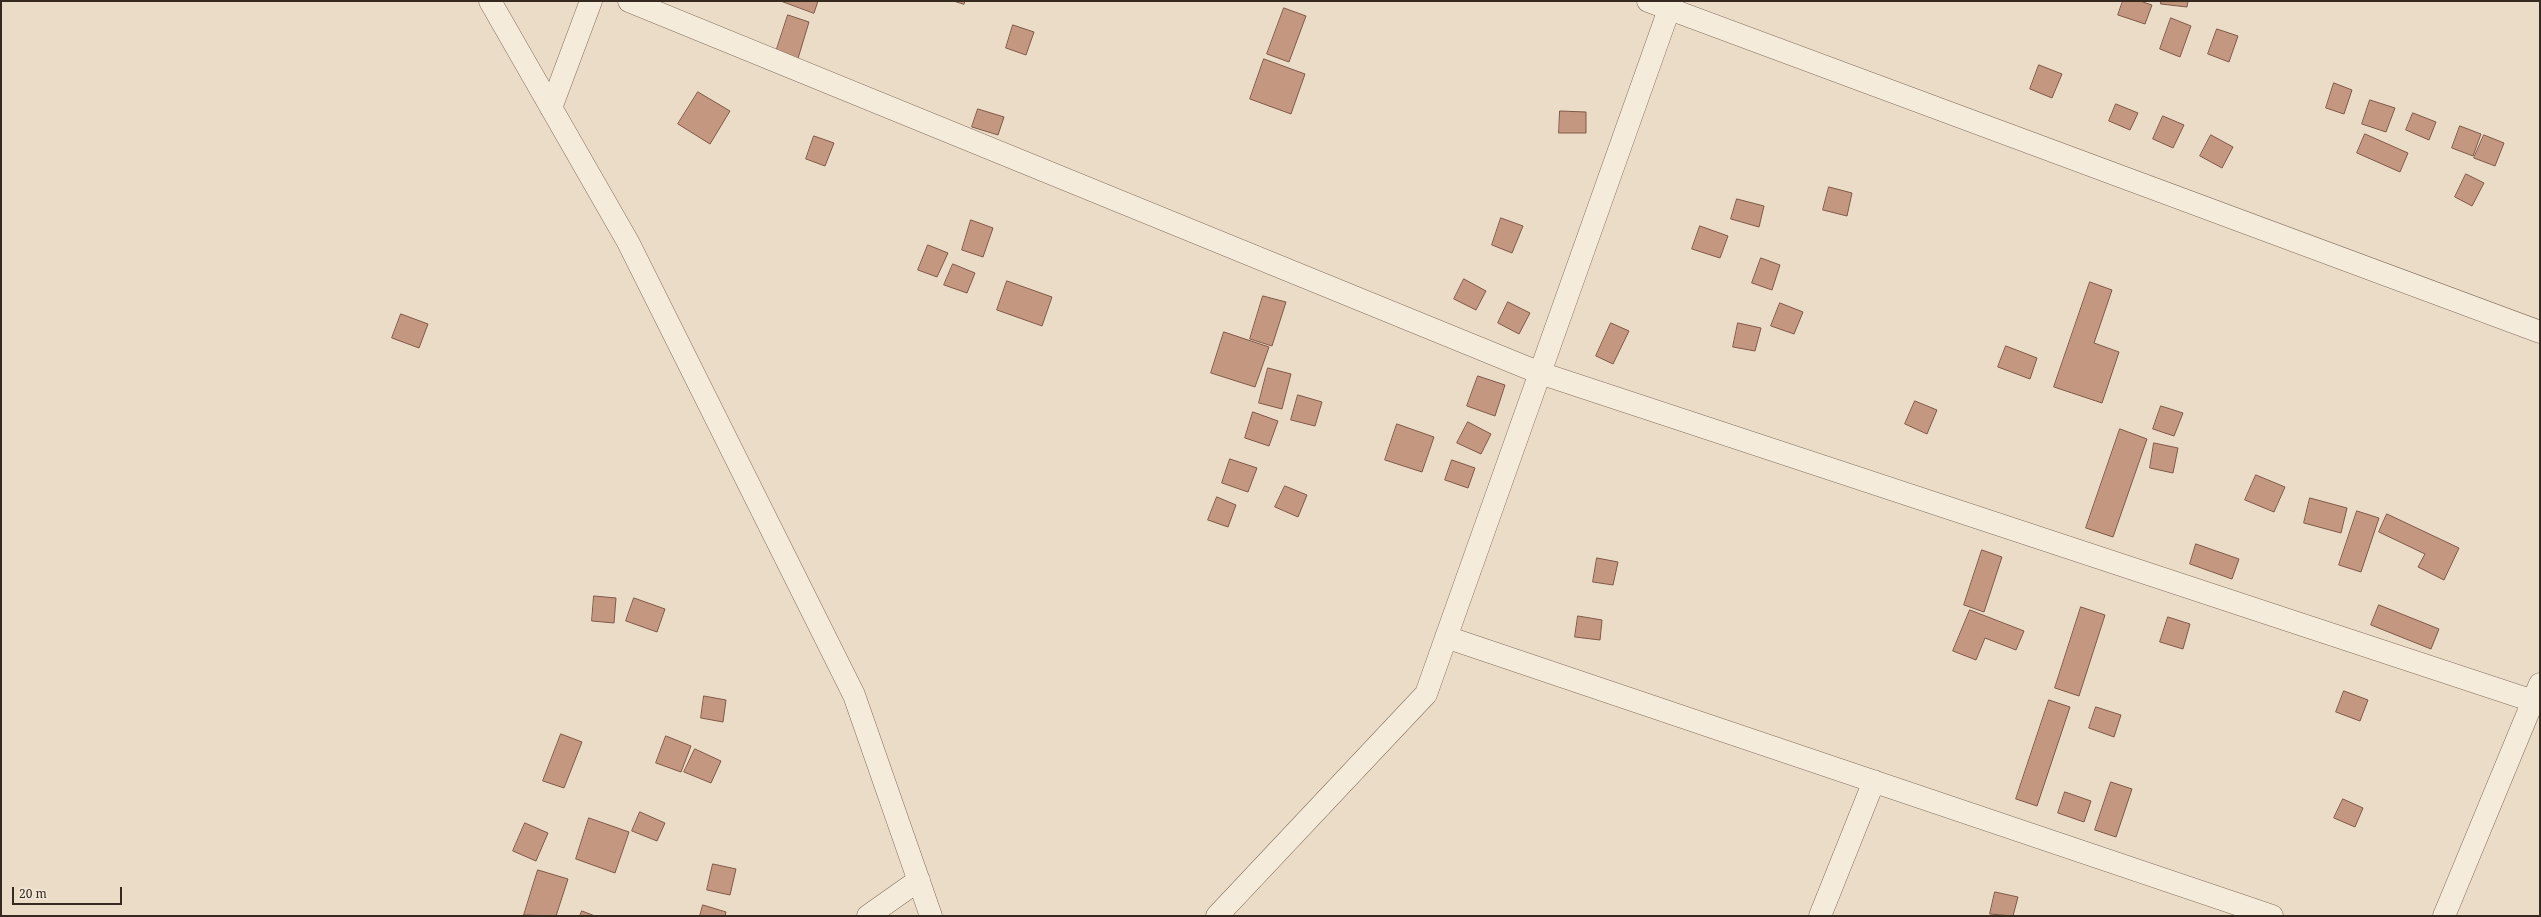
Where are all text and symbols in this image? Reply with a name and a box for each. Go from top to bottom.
scale bar [14,879,124,905]
text: 20 m [19,885,47,902]

